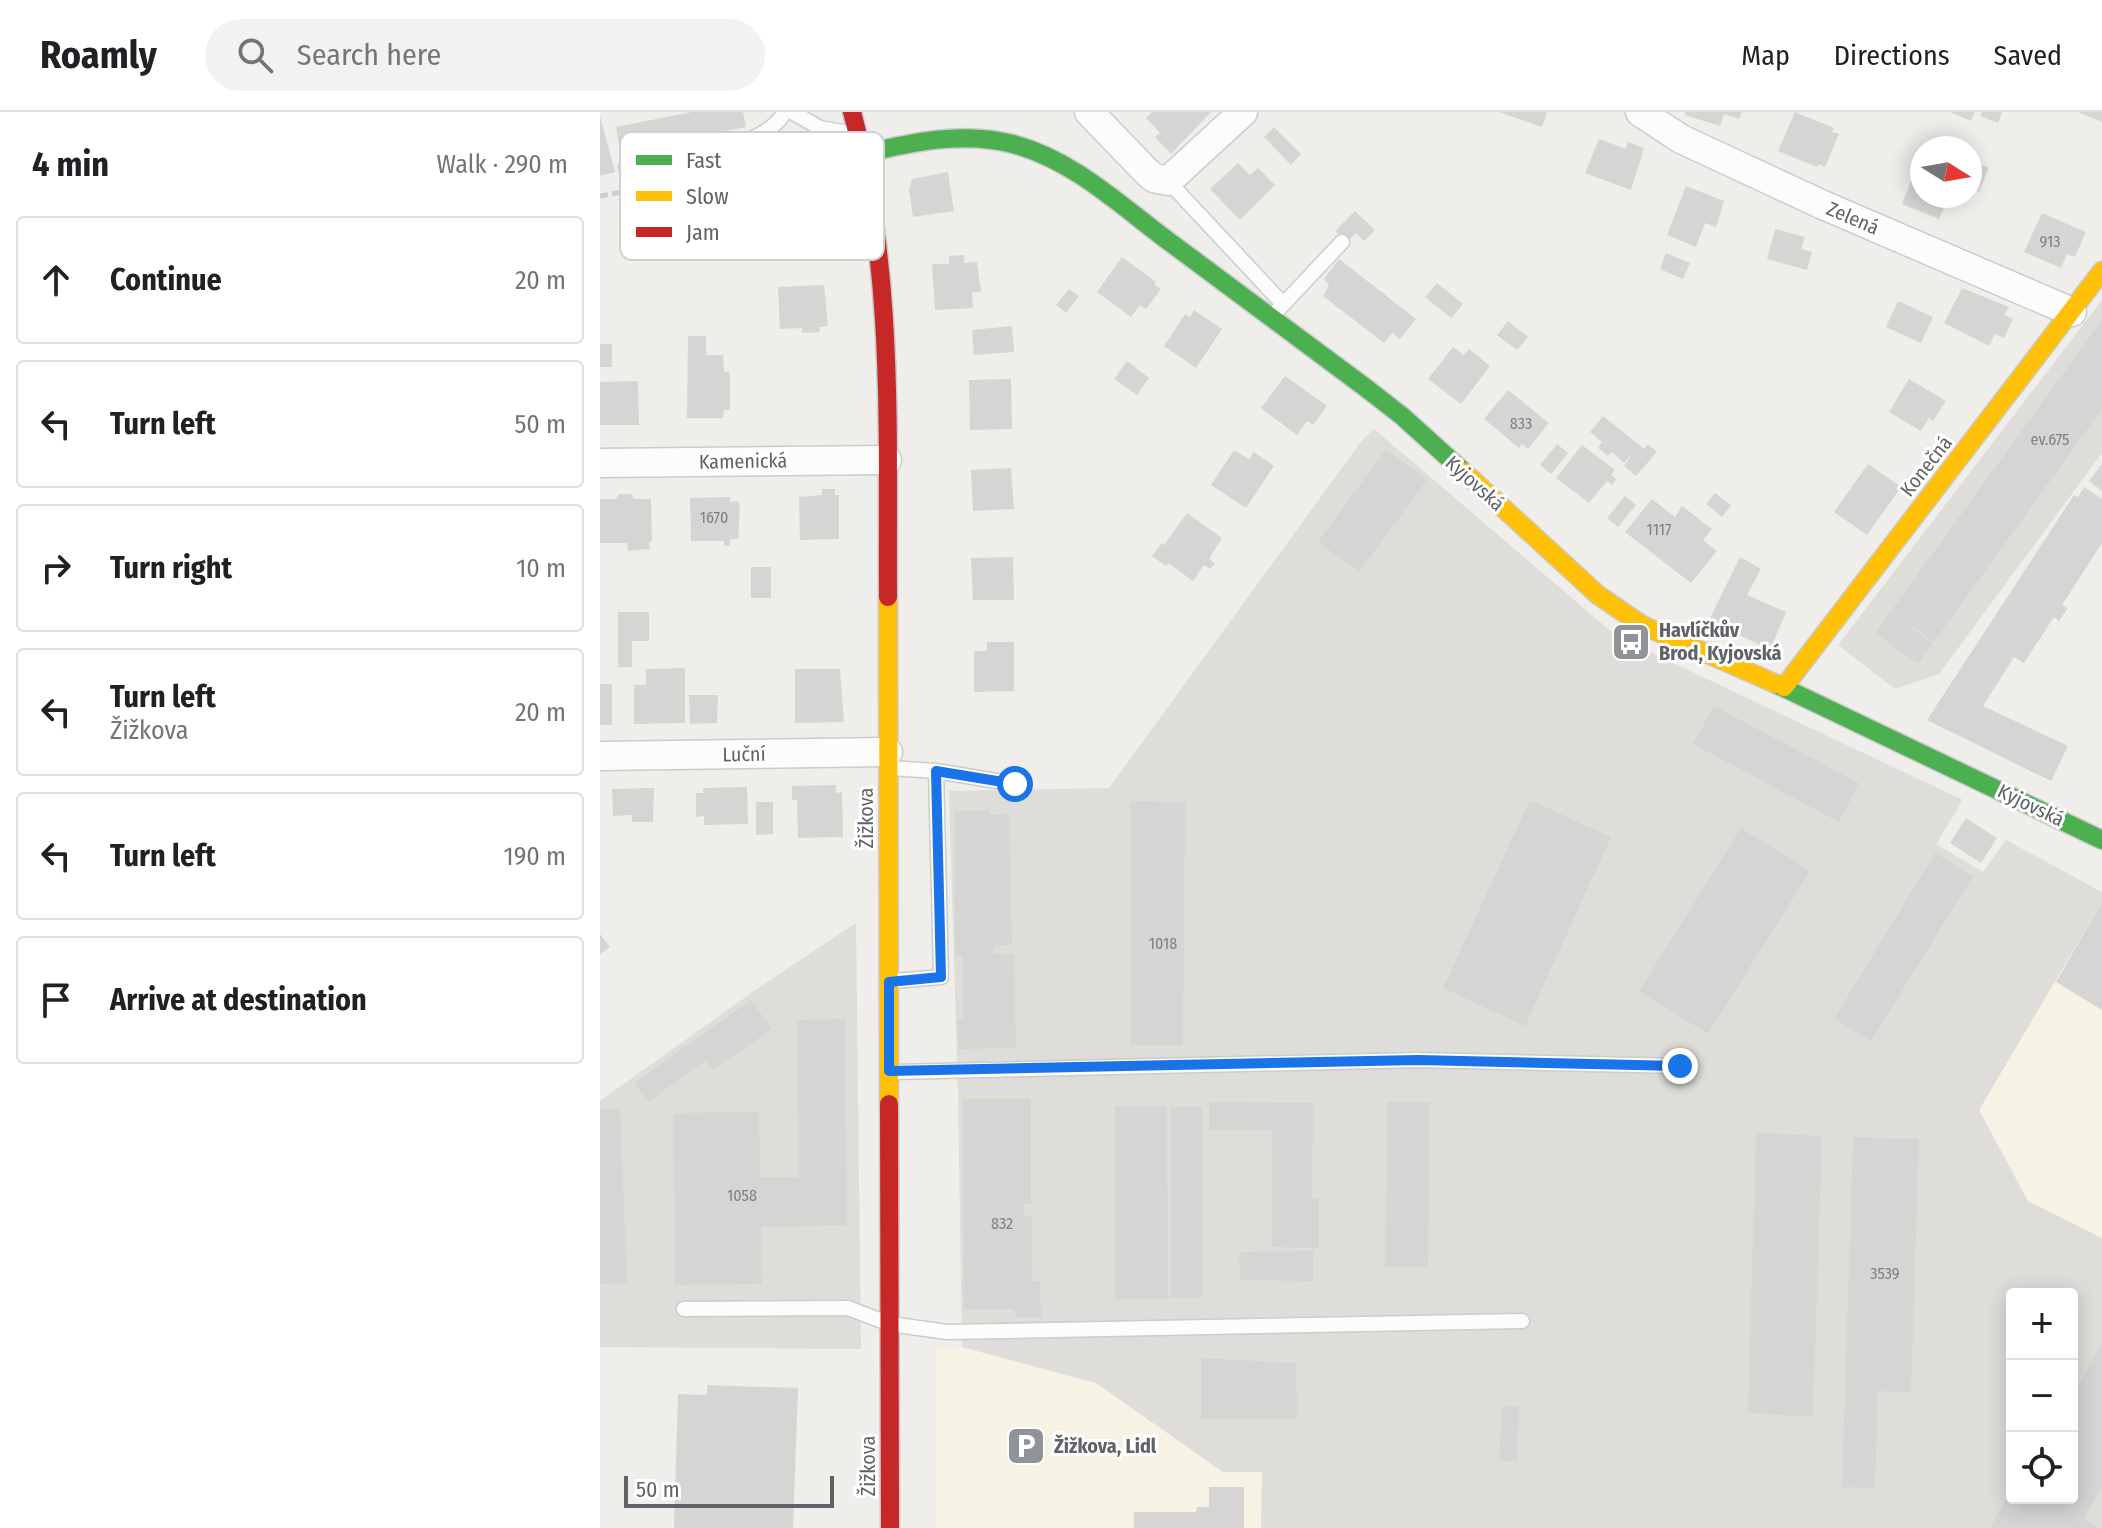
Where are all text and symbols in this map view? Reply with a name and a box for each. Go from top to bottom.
search box [205,19,765,91]
text: Roamly [40,32,157,78]
icon: search [233,33,277,77]
text: Search here [297,37,441,73]
text: Map [1741,39,1790,72]
text: Directions [1834,39,1950,72]
text: Saved [1994,39,2062,72]
legend [620,132,884,260]
north arrow [1910,136,1982,208]
text: 4 min [32,144,109,185]
text: Fast [686,147,722,174]
text: Walk · 290 m [437,149,568,180]
text: Slow [686,183,729,210]
street label: Zelená [1823,196,1883,240]
text: Jam [686,219,720,246]
house number: 913 [2040,232,2060,251]
icon: ahead [34,258,78,302]
text: Continue [110,262,222,298]
text: 20 m [515,265,566,296]
icon: left [34,402,78,446]
text: Turn left [110,406,216,442]
text: 50 m [514,409,566,440]
house number: 833 [1510,414,1532,433]
house number: ev.675 [2031,430,2069,449]
street label: Konečná [1895,431,1957,501]
street label: Kamenická [699,448,787,474]
street label: Kyjovská [1441,450,1509,516]
house number: 1670 [700,508,728,527]
house number: 1117 [1647,520,1672,539]
icon: right [34,546,78,590]
text: Turn right [110,550,232,586]
text: 10 m [516,553,566,584]
place label: Havlíčkův Brod, Kyjovská [1659,618,1782,665]
bus stop icon: Havlíčkův Brod, Kyjovská [1610,621,1652,663]
text: Turn left [110,679,216,715]
icon: left [34,690,78,734]
text: 20 m [515,697,566,728]
text: Žižkova [110,715,189,746]
street label: Luční [722,742,766,766]
route start [997,766,1033,802]
street label: Kyjovská [1994,779,2068,831]
street label: Žižkova [854,788,878,848]
icon: left [34,834,78,878]
text: Turn left [110,838,216,874]
text: 190 m [504,841,566,872]
house number: 1018 [1149,934,1177,953]
icon: arrive [34,978,78,1022]
text: Arrive at destination [110,982,367,1018]
route end [1662,1048,1698,1084]
house number: 1058 [727,1186,757,1205]
house number: 832 [991,1214,1013,1233]
house number: 3539 [1870,1264,1900,1283]
map controls [2006,1288,2078,1504]
button: + [2006,1288,2078,1360]
button: − [2006,1360,2078,1432]
parking icon: Žižkova, Lidl [1005,1425,1047,1467]
button: locate [2006,1432,2078,1504]
place label: Žižkova, Lidl [1054,1434,1157,1458]
street label: Žižkova [856,1436,880,1496]
scale bar [624,1472,834,1508]
text: 50 m [636,1476,680,1503]

